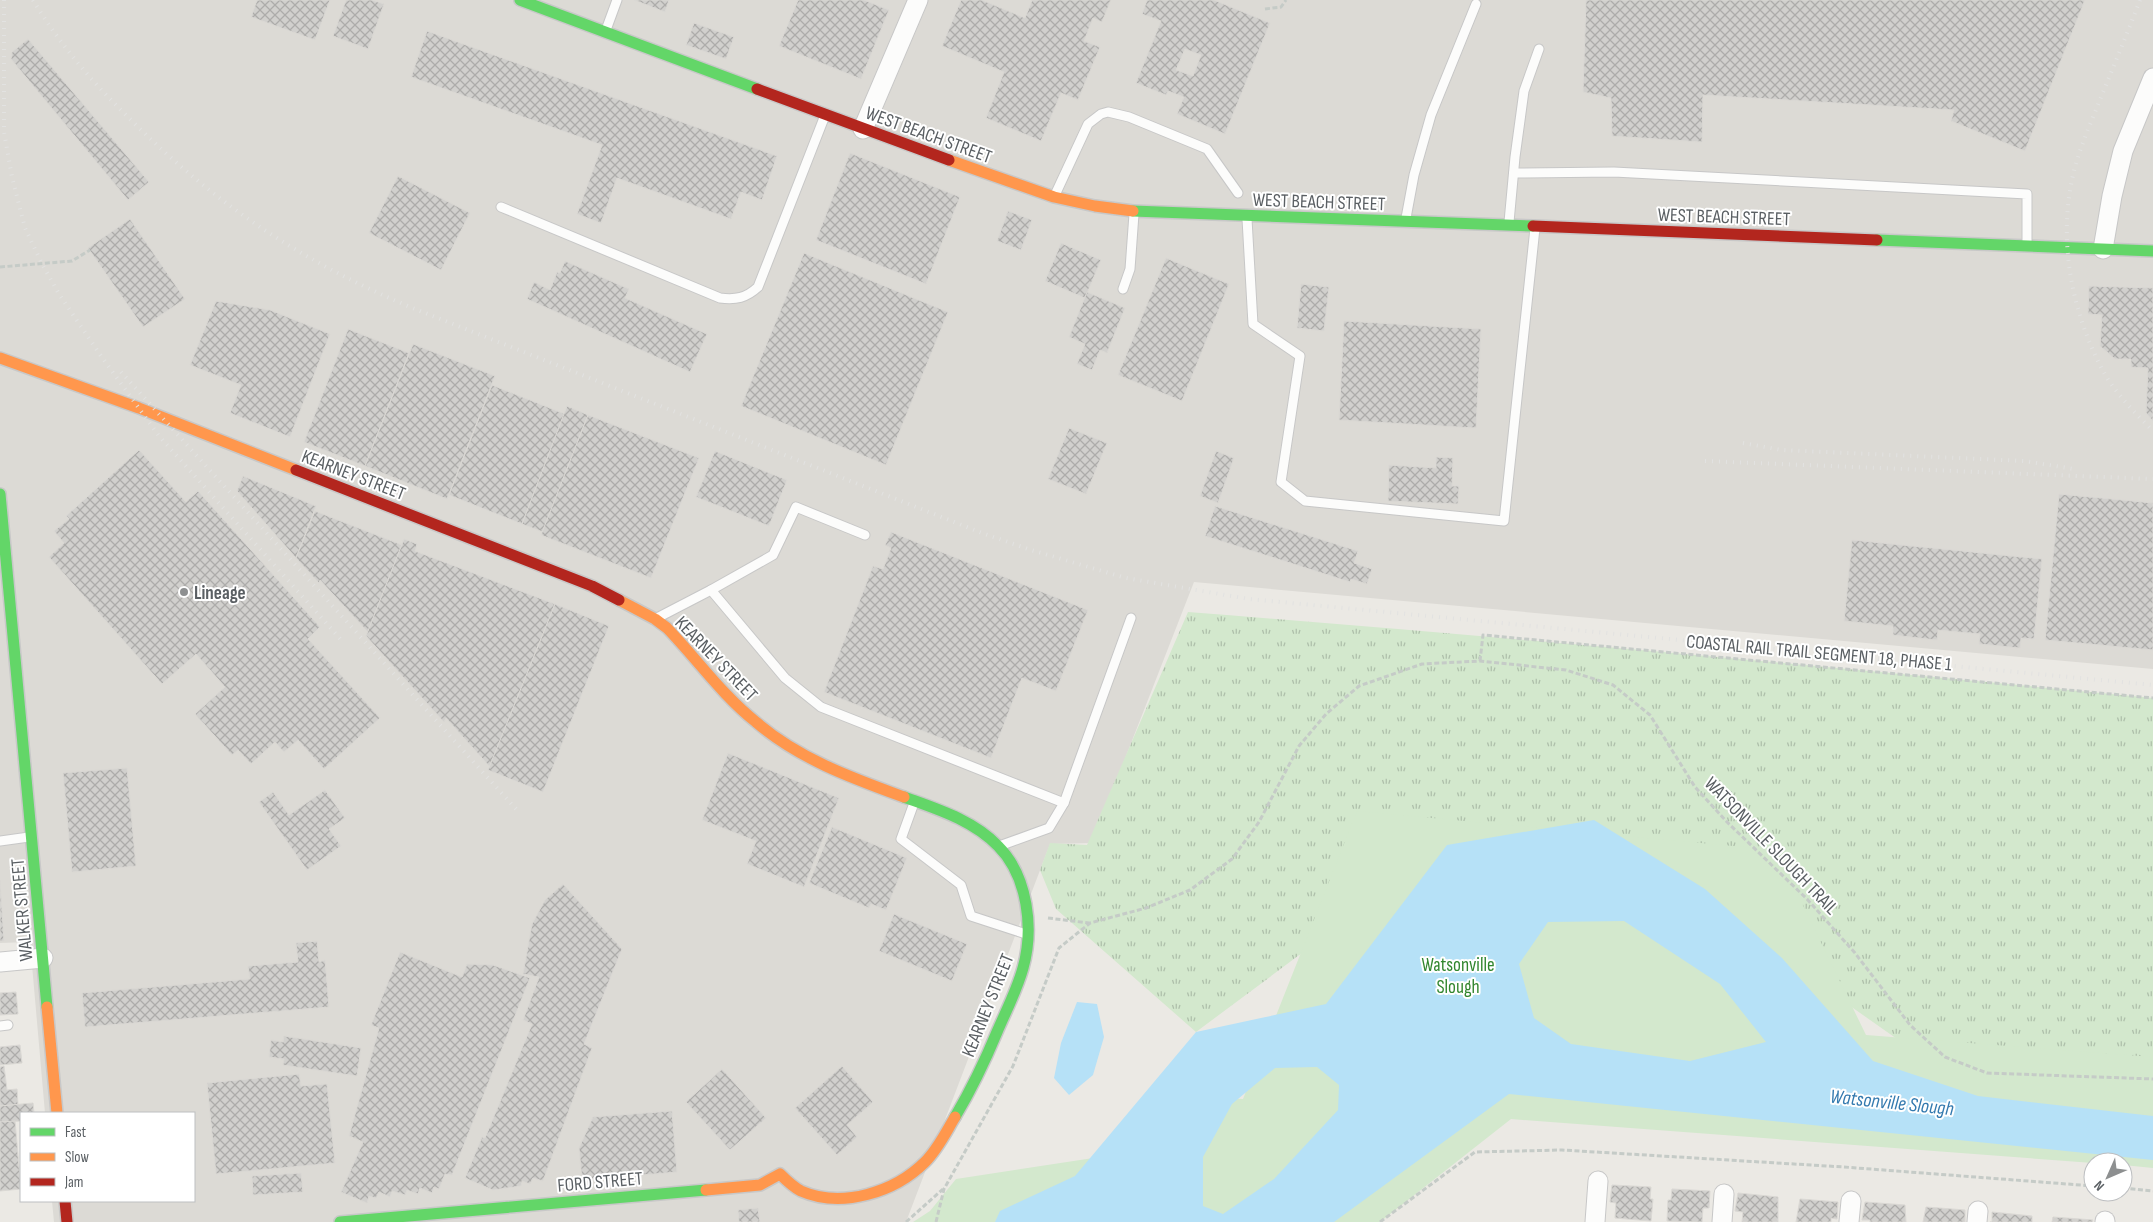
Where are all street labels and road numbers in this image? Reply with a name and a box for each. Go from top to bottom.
street label: WEST BEACH STREET [862,102,995,169]
street label: WEST BEACH STREET [1252,189,1386,216]
street label: WEST BEACH STREET [1657,204,1791,231]
street label: KEARNEY STREET [298,445,409,506]
street label: KEARNEY STREET [670,612,762,707]
street label: COASTAL RAIL TRAIL SEGMENT 18, PHASE 1 [1685,630,1953,677]
street label: WATSONVILLE SLOUGH TRAIL [1699,772,1843,920]
street label: WALKER STREET [7,857,38,962]
street label: KEARNEY STREET [957,950,1020,1061]
street label: FORD STREET [556,1167,644,1198]

